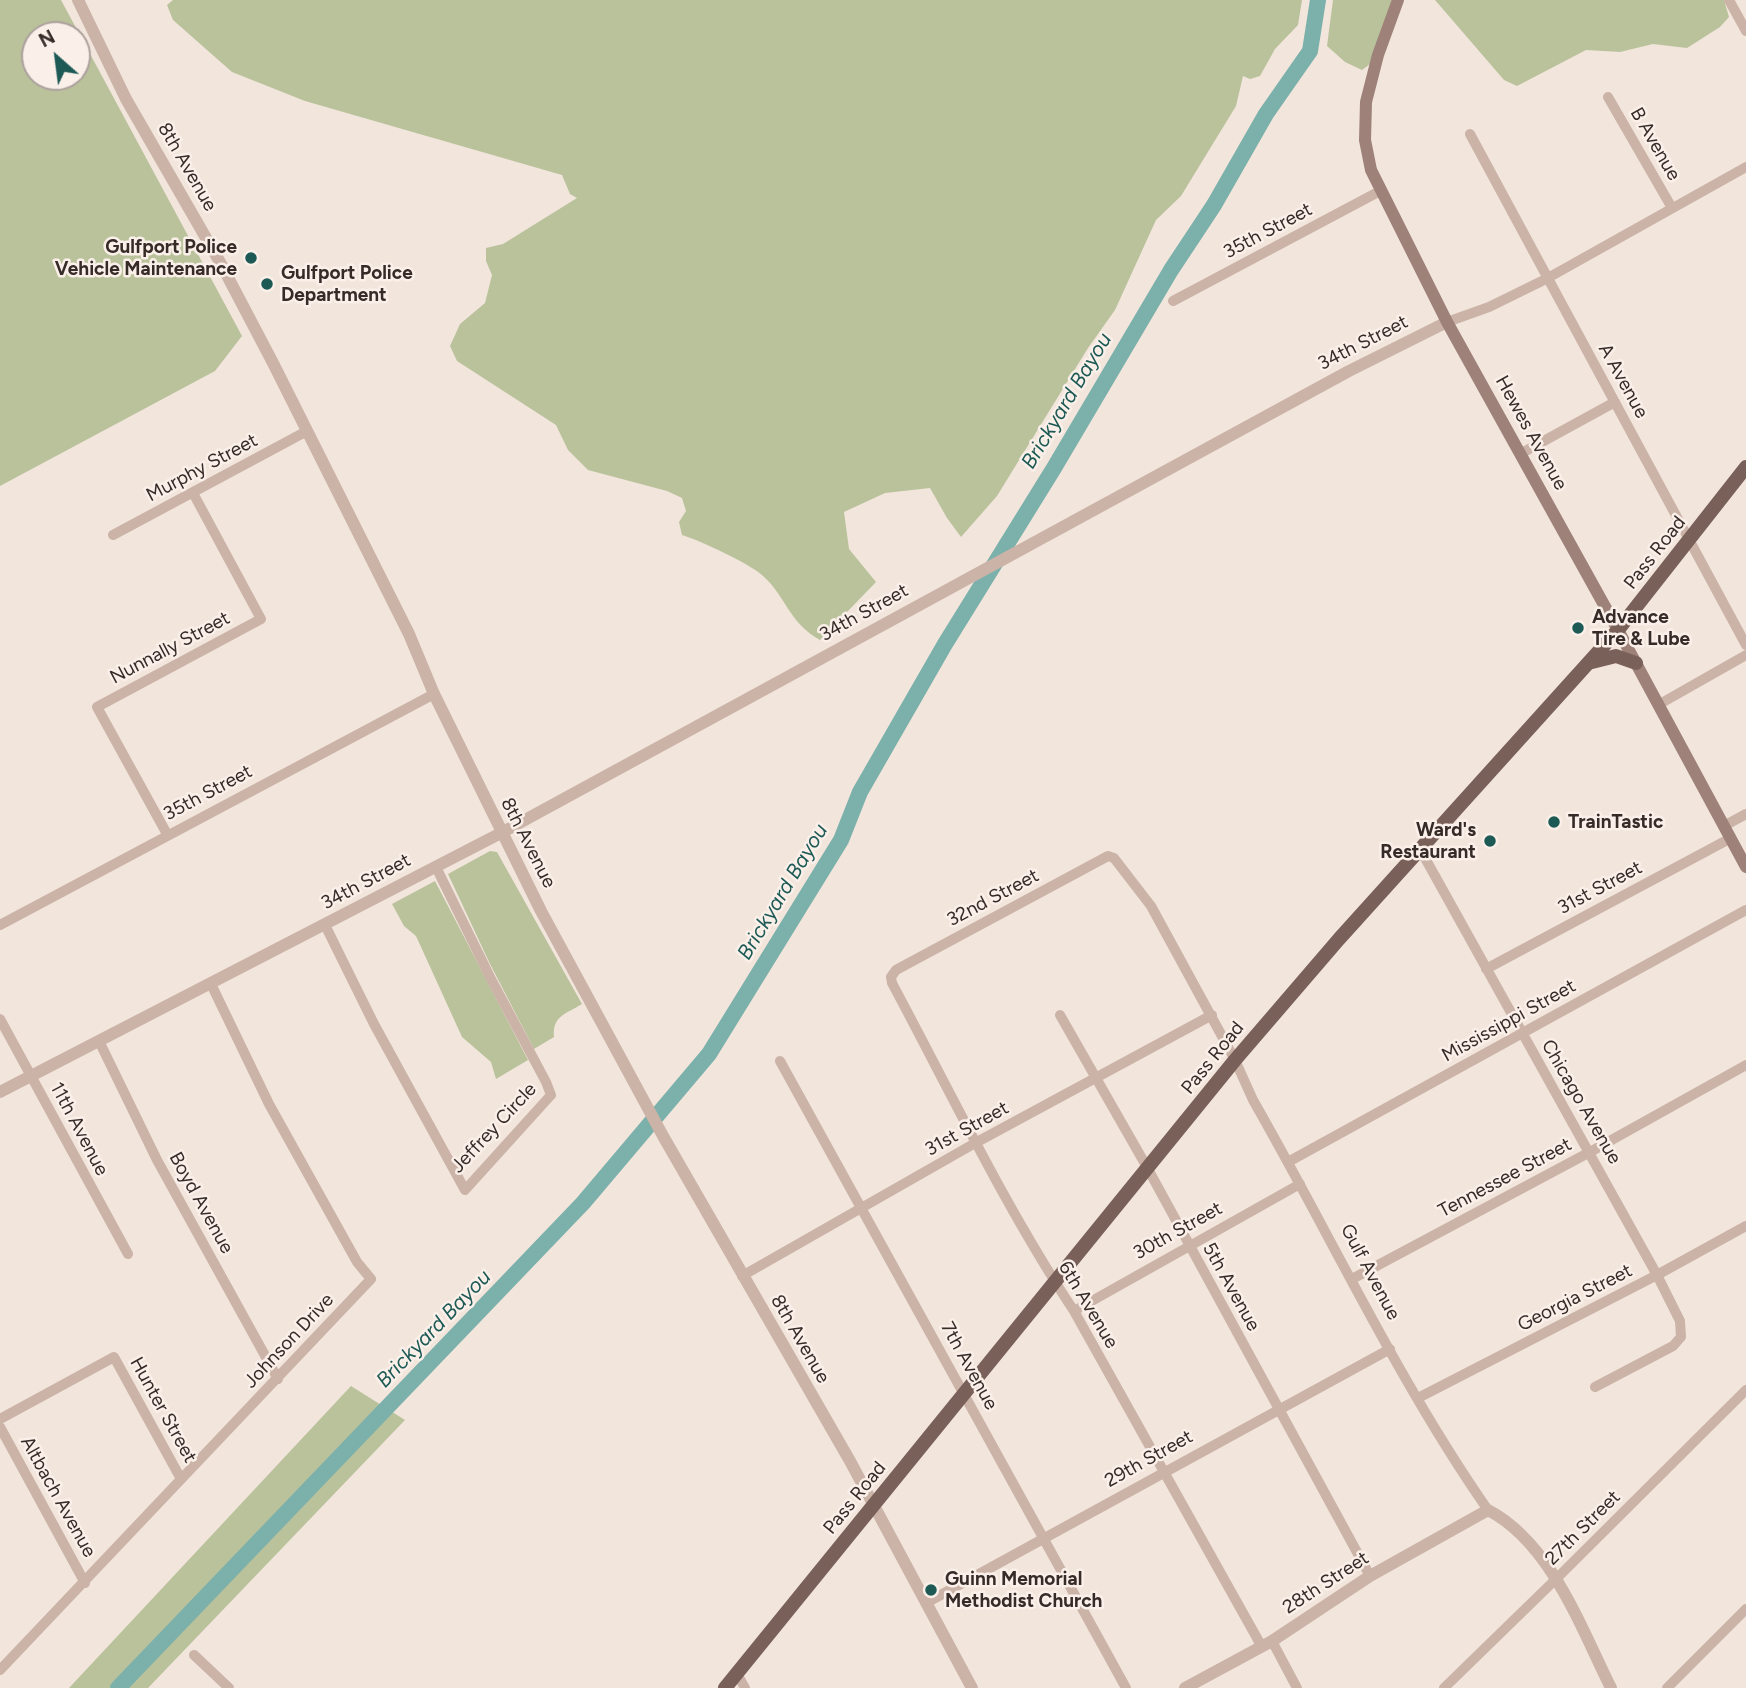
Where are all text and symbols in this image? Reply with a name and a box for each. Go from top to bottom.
north arrow [21,21,91,91]
text: N [35,25,59,52]
street label: B Avenue [1625,103,1685,185]
street label: 8th Avenue [153,119,221,215]
street label: 35th Street [1220,198,1316,264]
place label: Gulfport Police Vehicle Maintenance [55,236,237,280]
marker: Gulfport Police Vehicle Maintenance [243,250,259,266]
place label: Gulfport Police Department [281,262,413,306]
marker: Gulfport Police Department [259,276,275,292]
street label: 34th Street [1314,311,1412,375]
water label: Brickyard Bayou [1017,328,1117,474]
street label: A Avenue [1593,340,1653,422]
street label: Hewes Avenue [1490,372,1572,494]
street label: Murphy Street [142,429,262,507]
street label: Pass Road [1619,512,1691,594]
street label: 34th Street [816,579,912,647]
place label: Advance Tire & Lube [1592,606,1690,650]
street label: Nunnally Street [106,607,234,689]
marker: Advance Tire & Lube [1570,620,1586,636]
street label: 35th Street [160,760,256,826]
street label: 8th Avenue [496,794,560,892]
place label: TrainTastic [1568,811,1663,833]
marker: TrainTastic [1546,814,1562,830]
water label: Brickyard Bayou [733,819,833,965]
place label: Ward's Restaurant [1380,819,1476,863]
marker: Ward's Restaurant [1482,833,1498,849]
street label: 34th Street [317,849,415,915]
street label: 31st Street [1554,856,1646,920]
street label: 32nd Street [943,864,1043,932]
street label: Mississippi Street [1438,975,1580,1067]
street label: Pass Road [1177,1017,1249,1099]
street label: Chicago Avenue [1536,1036,1626,1168]
street label: 11th Avenue [45,1078,113,1180]
street label: Jeffrey Circle [447,1078,541,1178]
street label: 31st Street [921,1097,1013,1161]
street label: Tennessee Street [1434,1133,1576,1223]
street label: Boyd Avenue [164,1148,238,1258]
street label: 30th Street [1130,1197,1226,1265]
street label: Gulf Avenue [1335,1220,1405,1324]
street label: 5th Avenue [1197,1239,1265,1335]
street label: 6th Avenue [1053,1257,1123,1353]
street label: Georgia Street [1514,1259,1636,1337]
water label: Brickyard Bayou [371,1265,497,1393]
street label: Johnson Drive [239,1289,339,1393]
street label: 8th Avenue [766,1291,834,1387]
street label: 7th Avenue [936,1318,1002,1414]
street label: Hunter Street [125,1353,201,1467]
street label: 29th Street [1101,1426,1197,1492]
street label: Altbach Avenue [15,1432,101,1562]
street label: Pass Road [819,1457,891,1539]
street label: 27th Street [1541,1486,1625,1570]
street label: 28th Street [1279,1547,1373,1619]
place label: Guinn Memorial Methodist Church [945,1568,1102,1612]
marker: Guinn Memorial Methodist Church [923,1582,939,1598]

